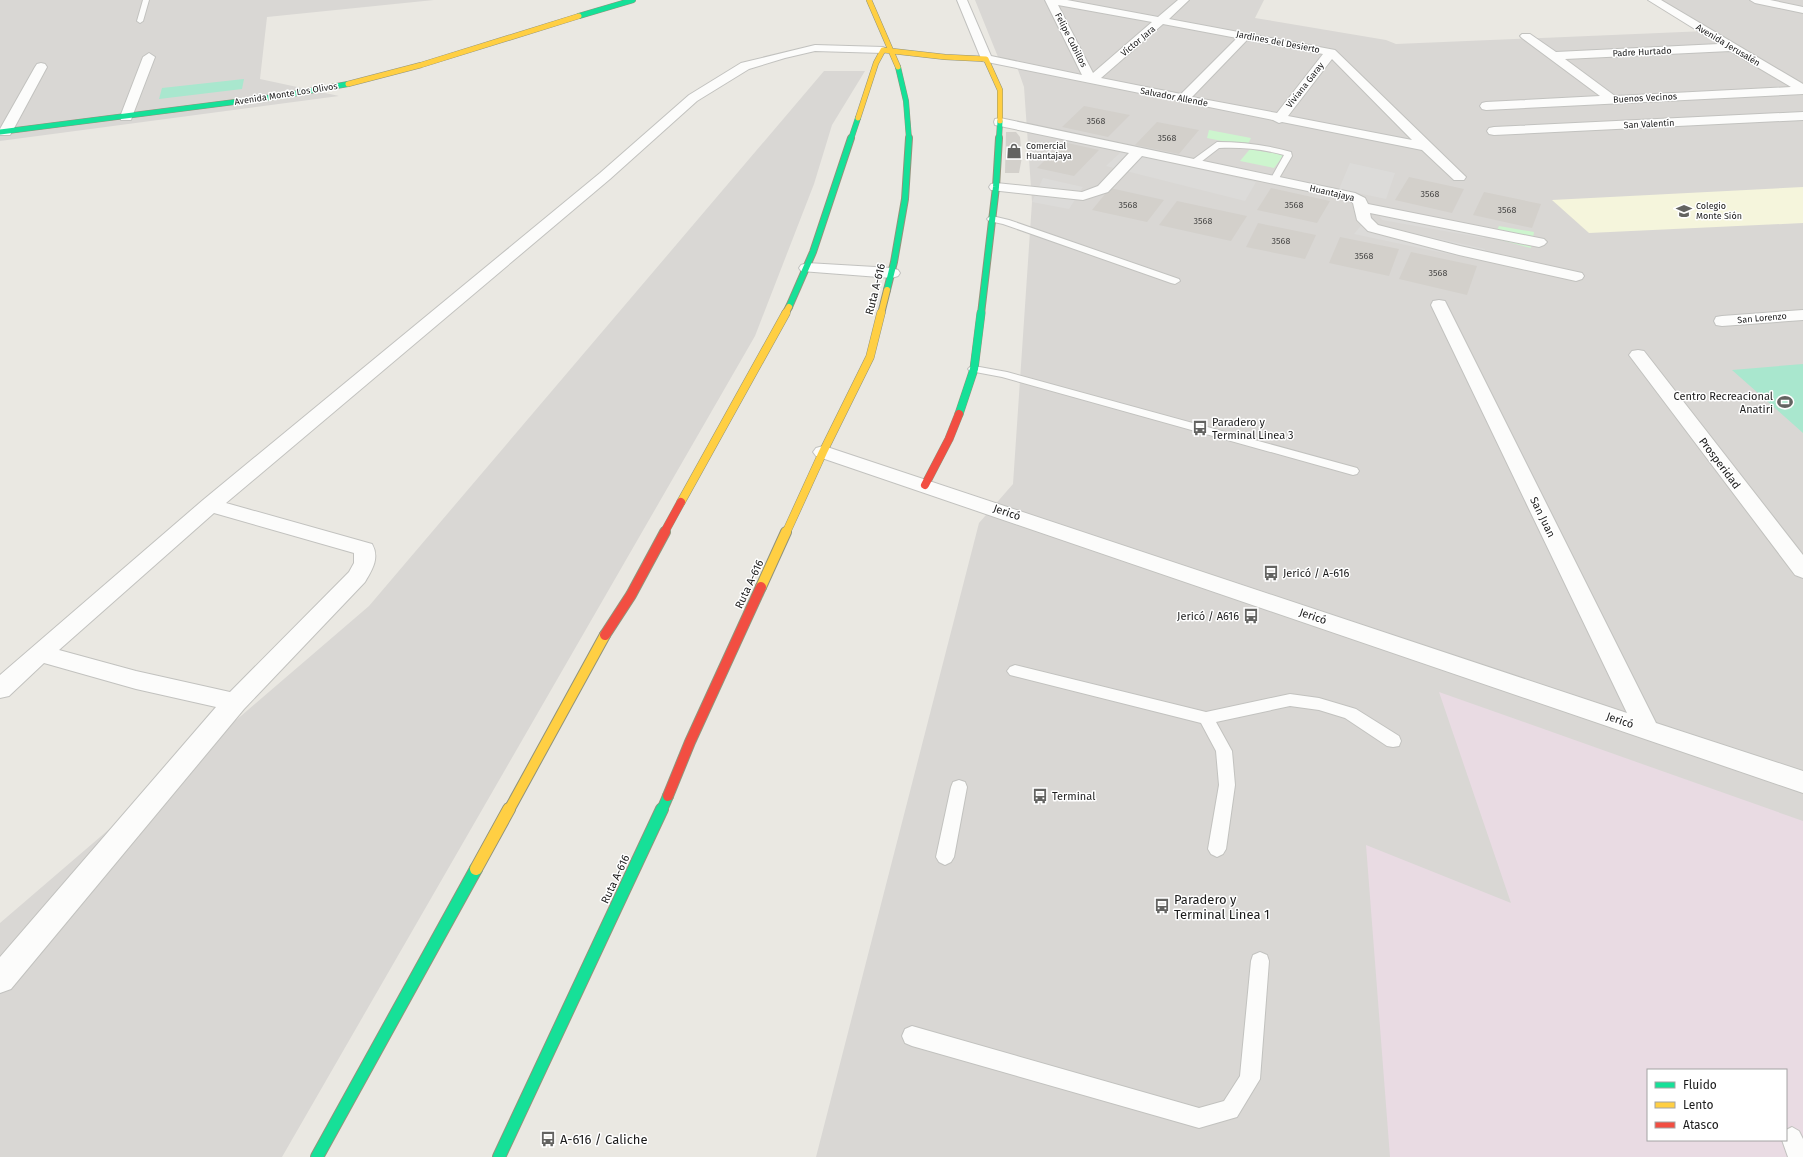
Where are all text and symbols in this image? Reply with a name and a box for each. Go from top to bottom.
street label: Felipe Cubillos [1053,11,1089,69]
street label: Avenida Jerusalén [1694,22,1762,68]
street label: Víctor Jara [1119,24,1157,58]
street label: Jardines del Desierto [1235,29,1321,55]
street label: Padre Hurtado [1612,45,1672,59]
street label: Viviana Garay [1284,60,1326,110]
street label: Avenida Monte Los Olivos [234,81,338,107]
street label: Salvador Allende [1139,86,1209,108]
street label: Buenos Vecinos [1613,91,1677,105]
house number: 3568 [1087,116,1105,126]
street label: San Valentín [1623,118,1675,130]
house number: 3568 [1158,133,1176,143]
place label: Comercial Huantajaya [1026,141,1072,161]
shop icon: Comercial Huantajaya [1005,142,1023,160]
street label: Huantajaya [1308,183,1356,203]
house number: 3568 [1421,189,1439,199]
house number: 3568 [1119,200,1137,210]
house number: 3568 [1285,200,1303,210]
place label: Colegio Monte Sión [1696,201,1742,221]
school or university icon: Colegio Monte Sión [1675,202,1693,220]
house number: 3568 [1498,205,1516,215]
house number: 3568 [1194,216,1212,226]
house number: 3568 [1272,236,1290,246]
house number: 3568 [1355,251,1373,261]
street label: Ruta A-616 [863,262,888,316]
house number: 3568 [1429,268,1447,278]
street label: San Lorenzo [1737,311,1787,325]
place label: Centro Recreacional Anatiri [1674,390,1773,416]
sports icon: Centro Recreacional Anatiri [1776,393,1794,411]
place label: Paradero y Terminal Linea 3 [1212,416,1294,442]
bus stop icon: Paradero y Terminal Linea 3 [1191,419,1209,437]
street label: Prosperidad [1696,435,1743,491]
street label: San Juan [1527,495,1558,540]
street label: Jericó [991,502,1022,523]
street label: Ruta A-616 [732,558,766,611]
bus stop icon: Jericó / A-616 [1262,564,1280,582]
place label: Jericó / A-616 [1283,567,1349,580]
street label: Jericó [1297,606,1328,627]
bus stop icon: Jericó / A616 [1242,607,1260,625]
place label: Jericó / A616 [1177,610,1239,623]
street label: Jericó [1604,710,1635,731]
bus stop icon: Terminal [1031,787,1049,805]
place label: Terminal [1052,790,1095,803]
street label: Ruta A-616 [598,853,632,906]
place label: Paradero y Terminal Linea 1 [1174,892,1270,922]
bus stop icon: Paradero y Terminal Linea 1 [1153,897,1171,915]
legend [1647,1069,1787,1141]
text: Fluido [1683,1078,1717,1092]
text: Lento [1683,1098,1713,1112]
text: Atasco [1683,1118,1719,1132]
bus stop icon: A-616 / Caliche [539,1130,557,1148]
place label: A-616 / Caliche [560,1132,648,1147]

